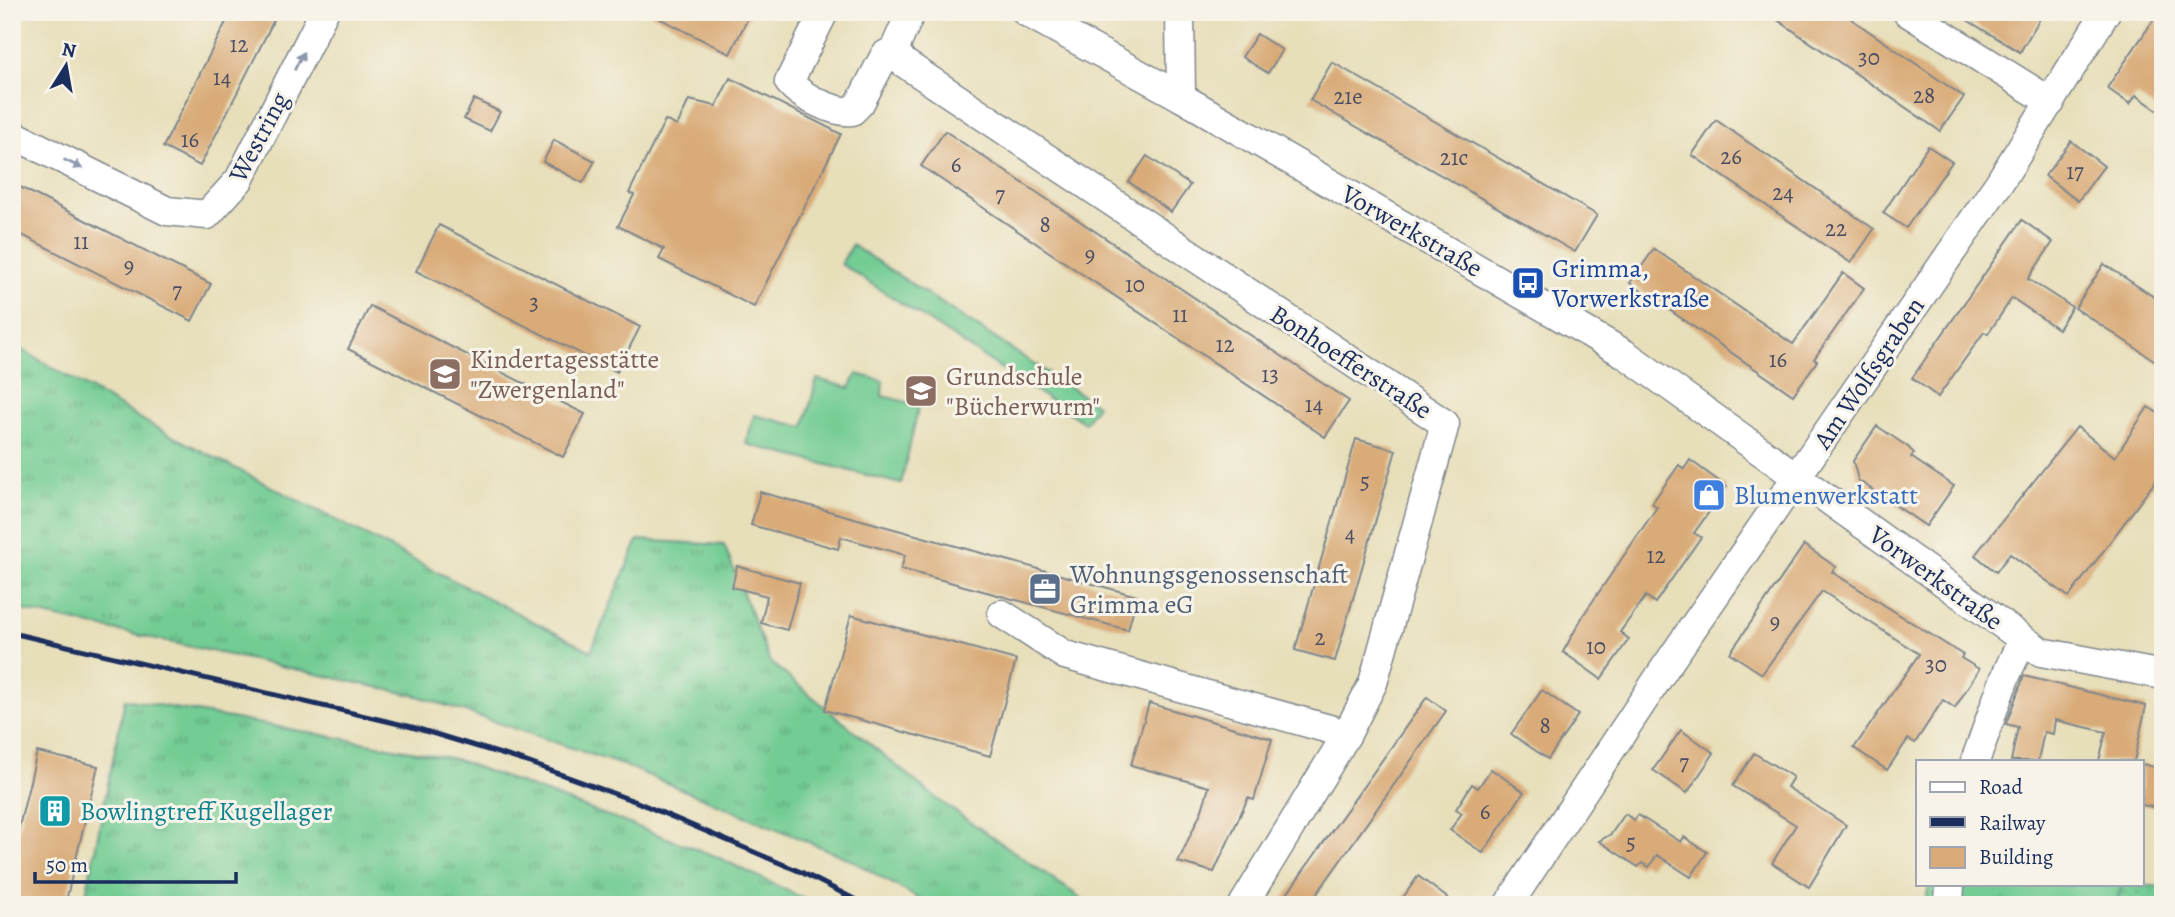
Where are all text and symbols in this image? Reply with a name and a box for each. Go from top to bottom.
house number: 12 [230,29,248,60]
north arrow [32,32,102,102]
text: N [60,36,78,64]
house number: 30 [1858,42,1880,73]
one-way arrow [293,51,305,71]
house number: 14 [213,62,231,93]
house number: 28 [1913,80,1935,111]
house number: 21e [1333,81,1363,112]
street label: Westring [220,86,297,189]
house number: 16 [181,124,199,155]
house number: 26 [1720,141,1742,172]
house number: 21c [1440,142,1468,173]
house number: 6 [951,149,961,180]
house number: 17 [2066,156,2084,187]
one-way arrow [63,159,83,170]
street label: Vorwerkstraße [1334,176,1489,286]
house number: 24 [1772,177,1794,208]
house number: 7 [995,179,1005,210]
house number: 8 [1039,209,1051,240]
house number: 22 [1825,213,1847,244]
house number: 11 [73,226,89,257]
house number: 9 [1085,239,1095,270]
house number: 9 [124,250,134,281]
place label: Grimma, Vorwerkstraße [1551,251,1710,316]
bus stop icon: Grimma, Vorwerkstraße [1509,264,1547,302]
house number: 10 [1125,269,1145,300]
house number: 7 [172,275,182,306]
house number: 3 [529,287,539,318]
street label: Am Wolfsgraben [1805,290,1933,457]
street label: Bonhoefferstraße [1263,297,1439,427]
house number: 11 [1172,299,1188,330]
house number: 12 [1216,329,1234,360]
place label: Kindertagesstätte "Zwergenland" [470,342,659,407]
house number: 16 [1769,344,1787,375]
school or university icon: Kindertagesstätte "Zwergenland" [426,355,464,393]
place label: Grundschule "Bücherwurm" [946,359,1100,424]
house number: 13 [1261,359,1279,390]
school or university icon: Grundschule "Bücherwurm" [902,372,940,410]
house number: 14 [1305,389,1323,420]
house number: 5 [1360,466,1370,497]
shop icon: Blumenwerkstatt [1690,476,1728,514]
place label: Blumenwerkstatt [1734,478,1918,513]
street label: Vorwerkstraße [1861,517,2010,638]
house number: 4 [1345,518,1355,549]
house number: 12 [1647,540,1665,571]
place label: Wohnungsgenossenschaft Grimma eG [1069,557,1349,622]
office icon: Wohnungsgenossenschaft Grimma eG [1026,570,1064,608]
house number: 9 [1770,606,1780,637]
house number: 2 [1315,622,1326,653]
house number: 10 [1586,631,1606,662]
house number: 30 [1925,649,1947,680]
house number: 8 [1539,710,1551,741]
house number: 7 [1679,747,1689,778]
legend [1916,760,2144,886]
text: Road [1979,773,2023,801]
building icon: Bowlingtreff Kugellager [36,792,74,830]
place label: Bowlingtreff Kugellager [80,794,333,829]
house number: 6 [1480,796,1490,827]
text: Railway [1979,809,2046,837]
house number: 5 [1626,827,1636,858]
scale bar [35,840,236,884]
text: Building [1979,843,2054,871]
text: 50 m [46,851,88,879]

